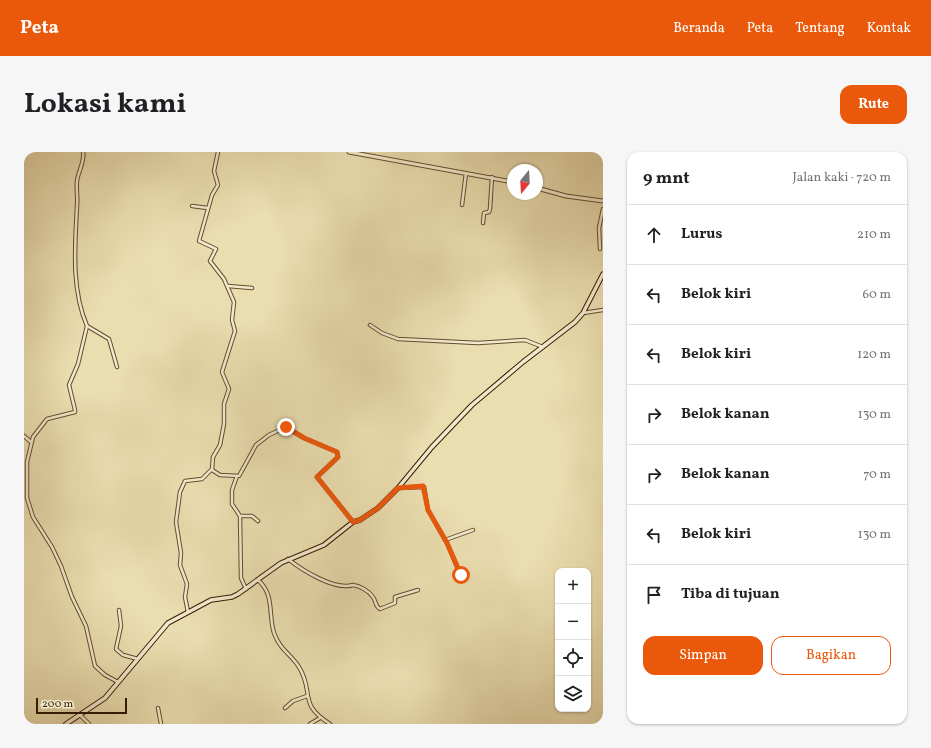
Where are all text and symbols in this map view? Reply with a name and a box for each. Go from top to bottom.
text: Peta [20,15,59,41]
text: Beranda [673,19,725,38]
text: Peta [747,19,773,38]
text: Tentang [795,19,845,38]
text: Kontak [867,19,911,38]
text: Lokasi kami [24,85,186,124]
button: Rute [840,85,907,124]
north arrow [507,164,543,200]
text: 9 mnt [643,167,690,190]
text: Jalan kaki · 720 m [792,169,891,187]
icon: ahead [643,224,665,246]
text: Lurus [681,224,722,245]
text: 210 m [857,226,891,244]
icon: left [643,284,665,306]
text: Belok kiri [681,284,751,305]
text: 60 m [863,286,891,304]
icon: left [643,344,665,366]
text: Belok kiri [681,344,751,365]
text: 120 m [857,346,891,364]
icon: right [643,404,665,426]
text: Belok kanan [681,404,770,425]
text: 130 m [858,406,891,424]
route end [277,418,295,436]
icon: right [643,464,665,486]
text: Belok kanan [681,464,770,485]
text: 70 m [863,466,891,484]
icon: left [643,524,665,546]
text: Belok kiri [681,524,751,545]
text: 130 m [858,526,891,544]
route start [452,566,470,584]
map controls [555,568,591,712]
button: + [555,568,591,604]
icon: arrive [643,584,665,606]
text: Tiba di tujuan [681,584,780,605]
button: − [555,604,591,640]
button: Simpan [643,636,763,675]
button: Bagikan [771,636,891,675]
button: locate [555,640,591,676]
button: layers [555,676,591,712]
scale bar [36,696,127,715]
text: 200 m [42,697,73,712]

